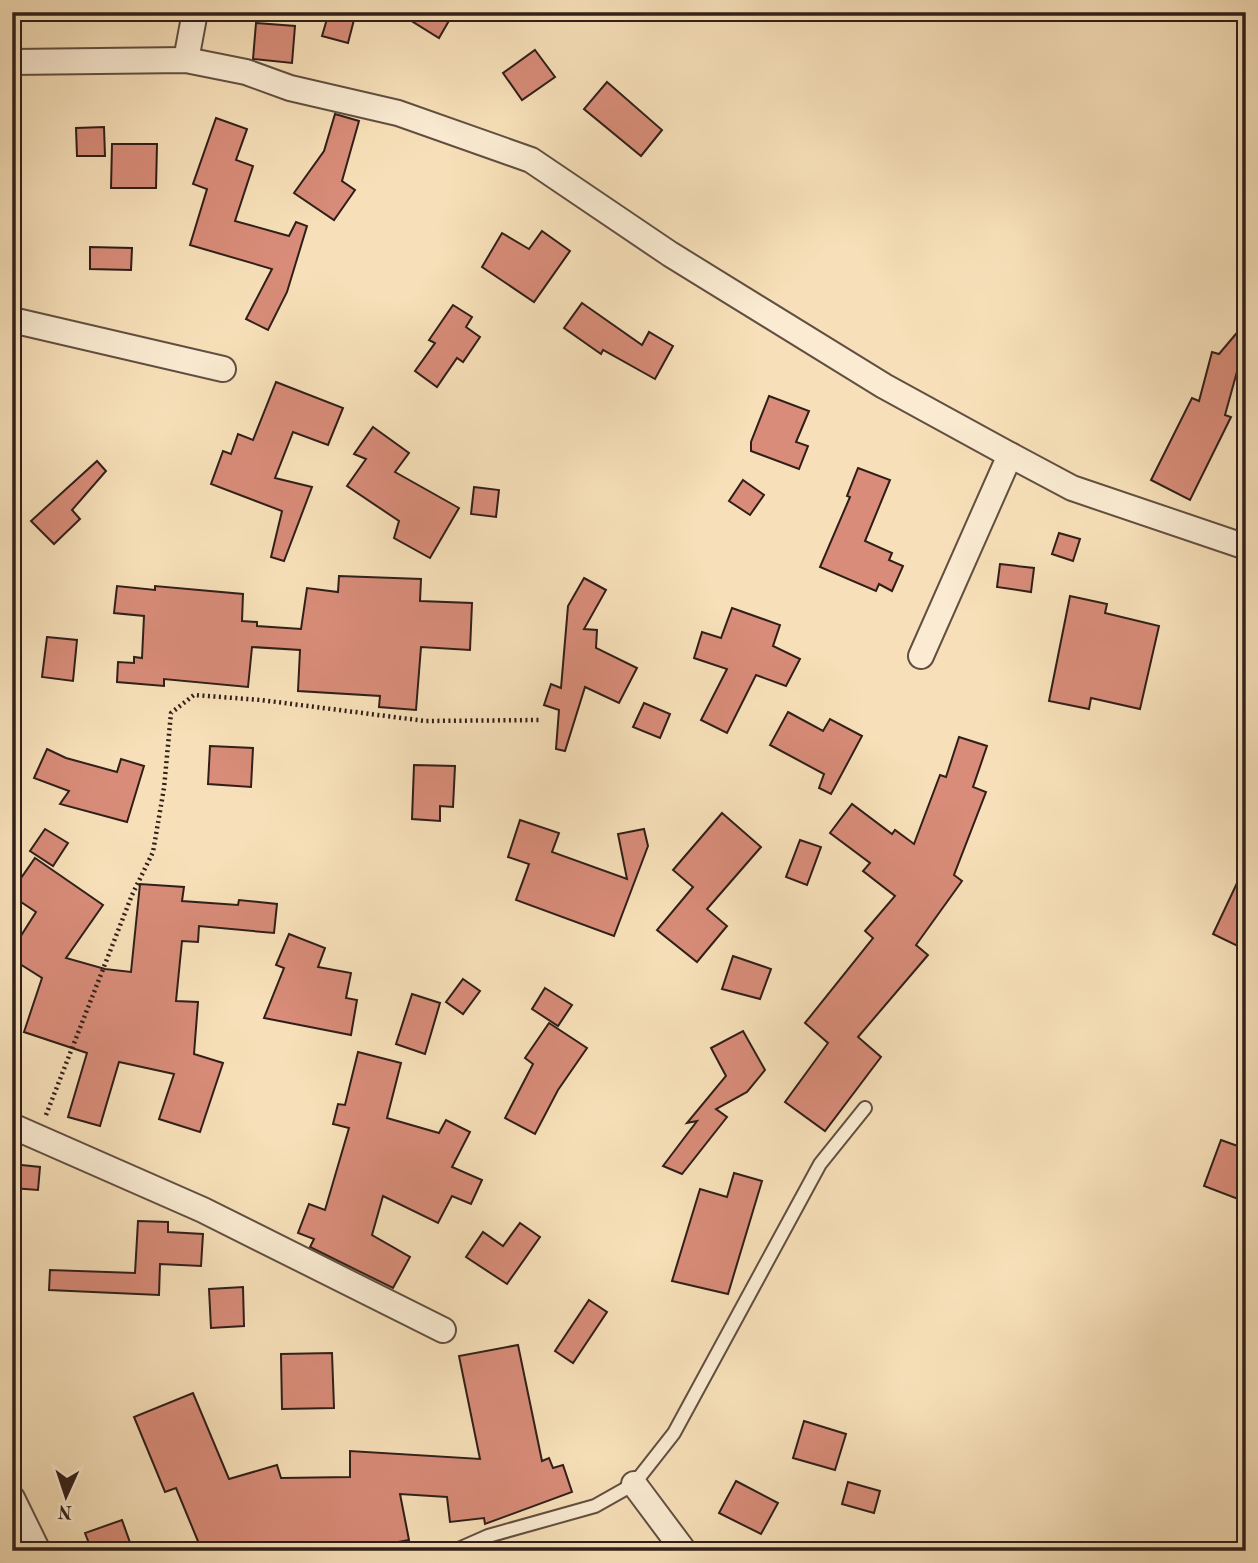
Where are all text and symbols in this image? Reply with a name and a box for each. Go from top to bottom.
north arrow [32,1462,102,1532]
text: N [57,1501,73,1520]

